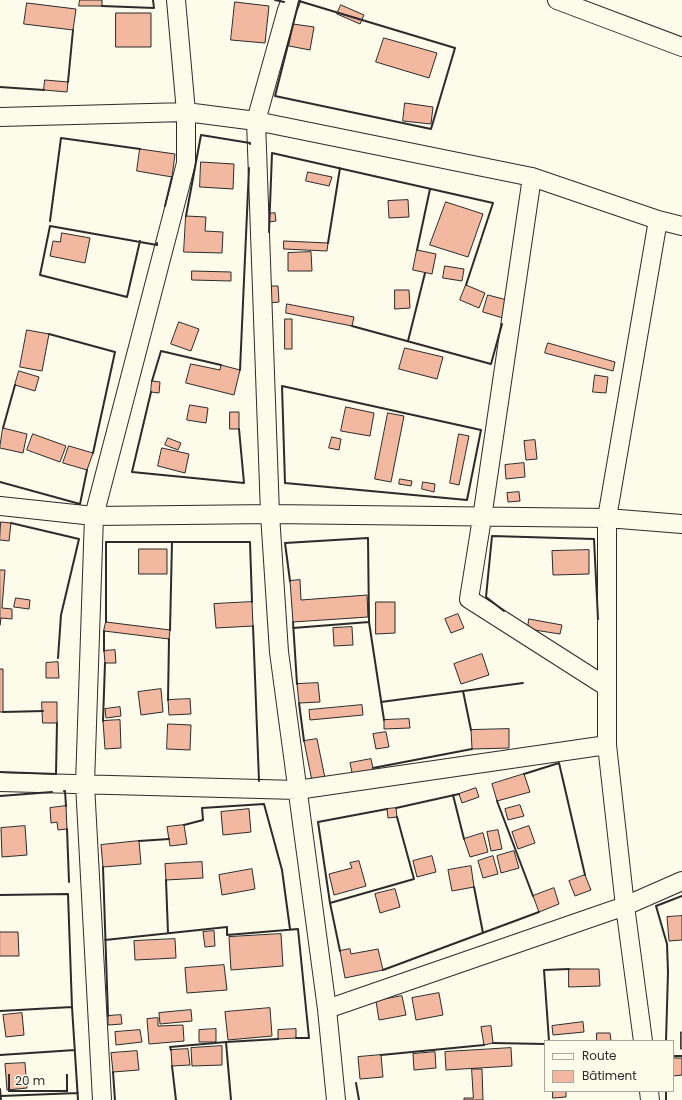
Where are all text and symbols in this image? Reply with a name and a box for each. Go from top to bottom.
legend [544,1040,674,1092]
text: Route [582,1047,616,1064]
scale bar [10,1066,70,1092]
text: Bâtiment [582,1067,637,1084]
text: 20 m [15,1072,45,1089]

